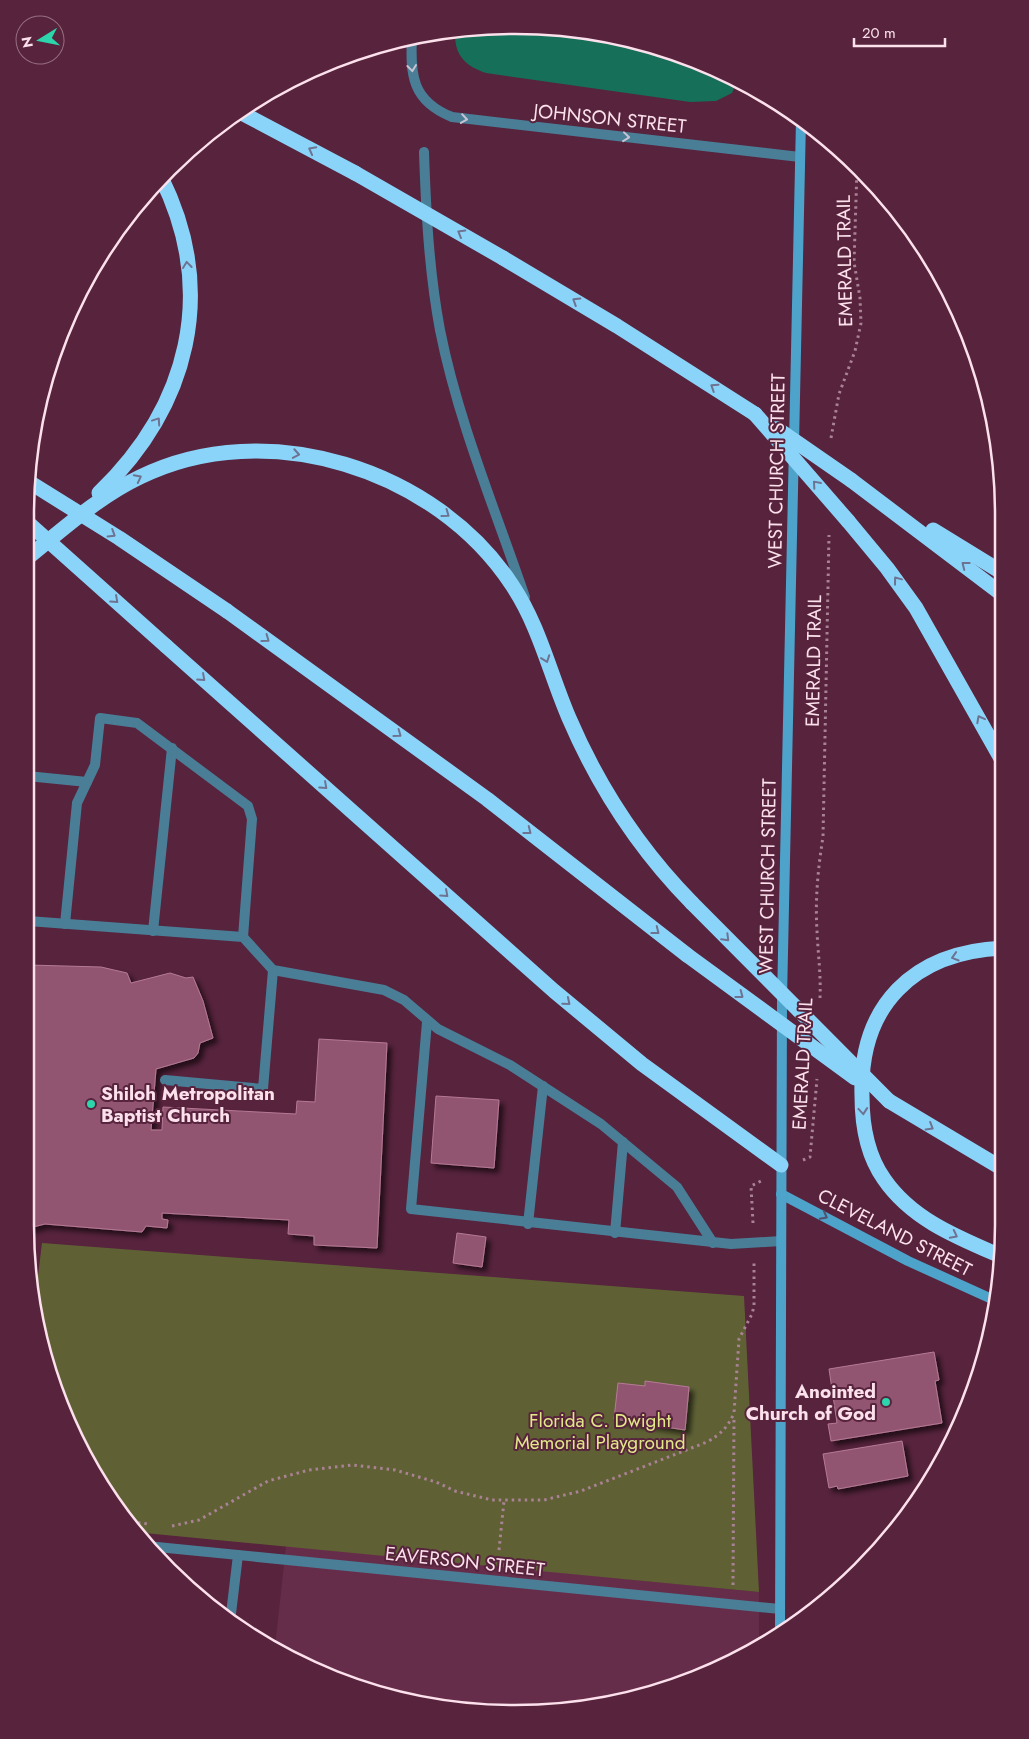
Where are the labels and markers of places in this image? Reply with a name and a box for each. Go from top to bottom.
place label: Shiloh Metropolitan Baptist Church [101,1080,275,1129]
marker: Shiloh Metropolitan Baptist Church [85,1098,97,1110]
place label: Anointed Church of God [746,1378,876,1427]
marker: Anointed Church of God [880,1396,892,1408]

